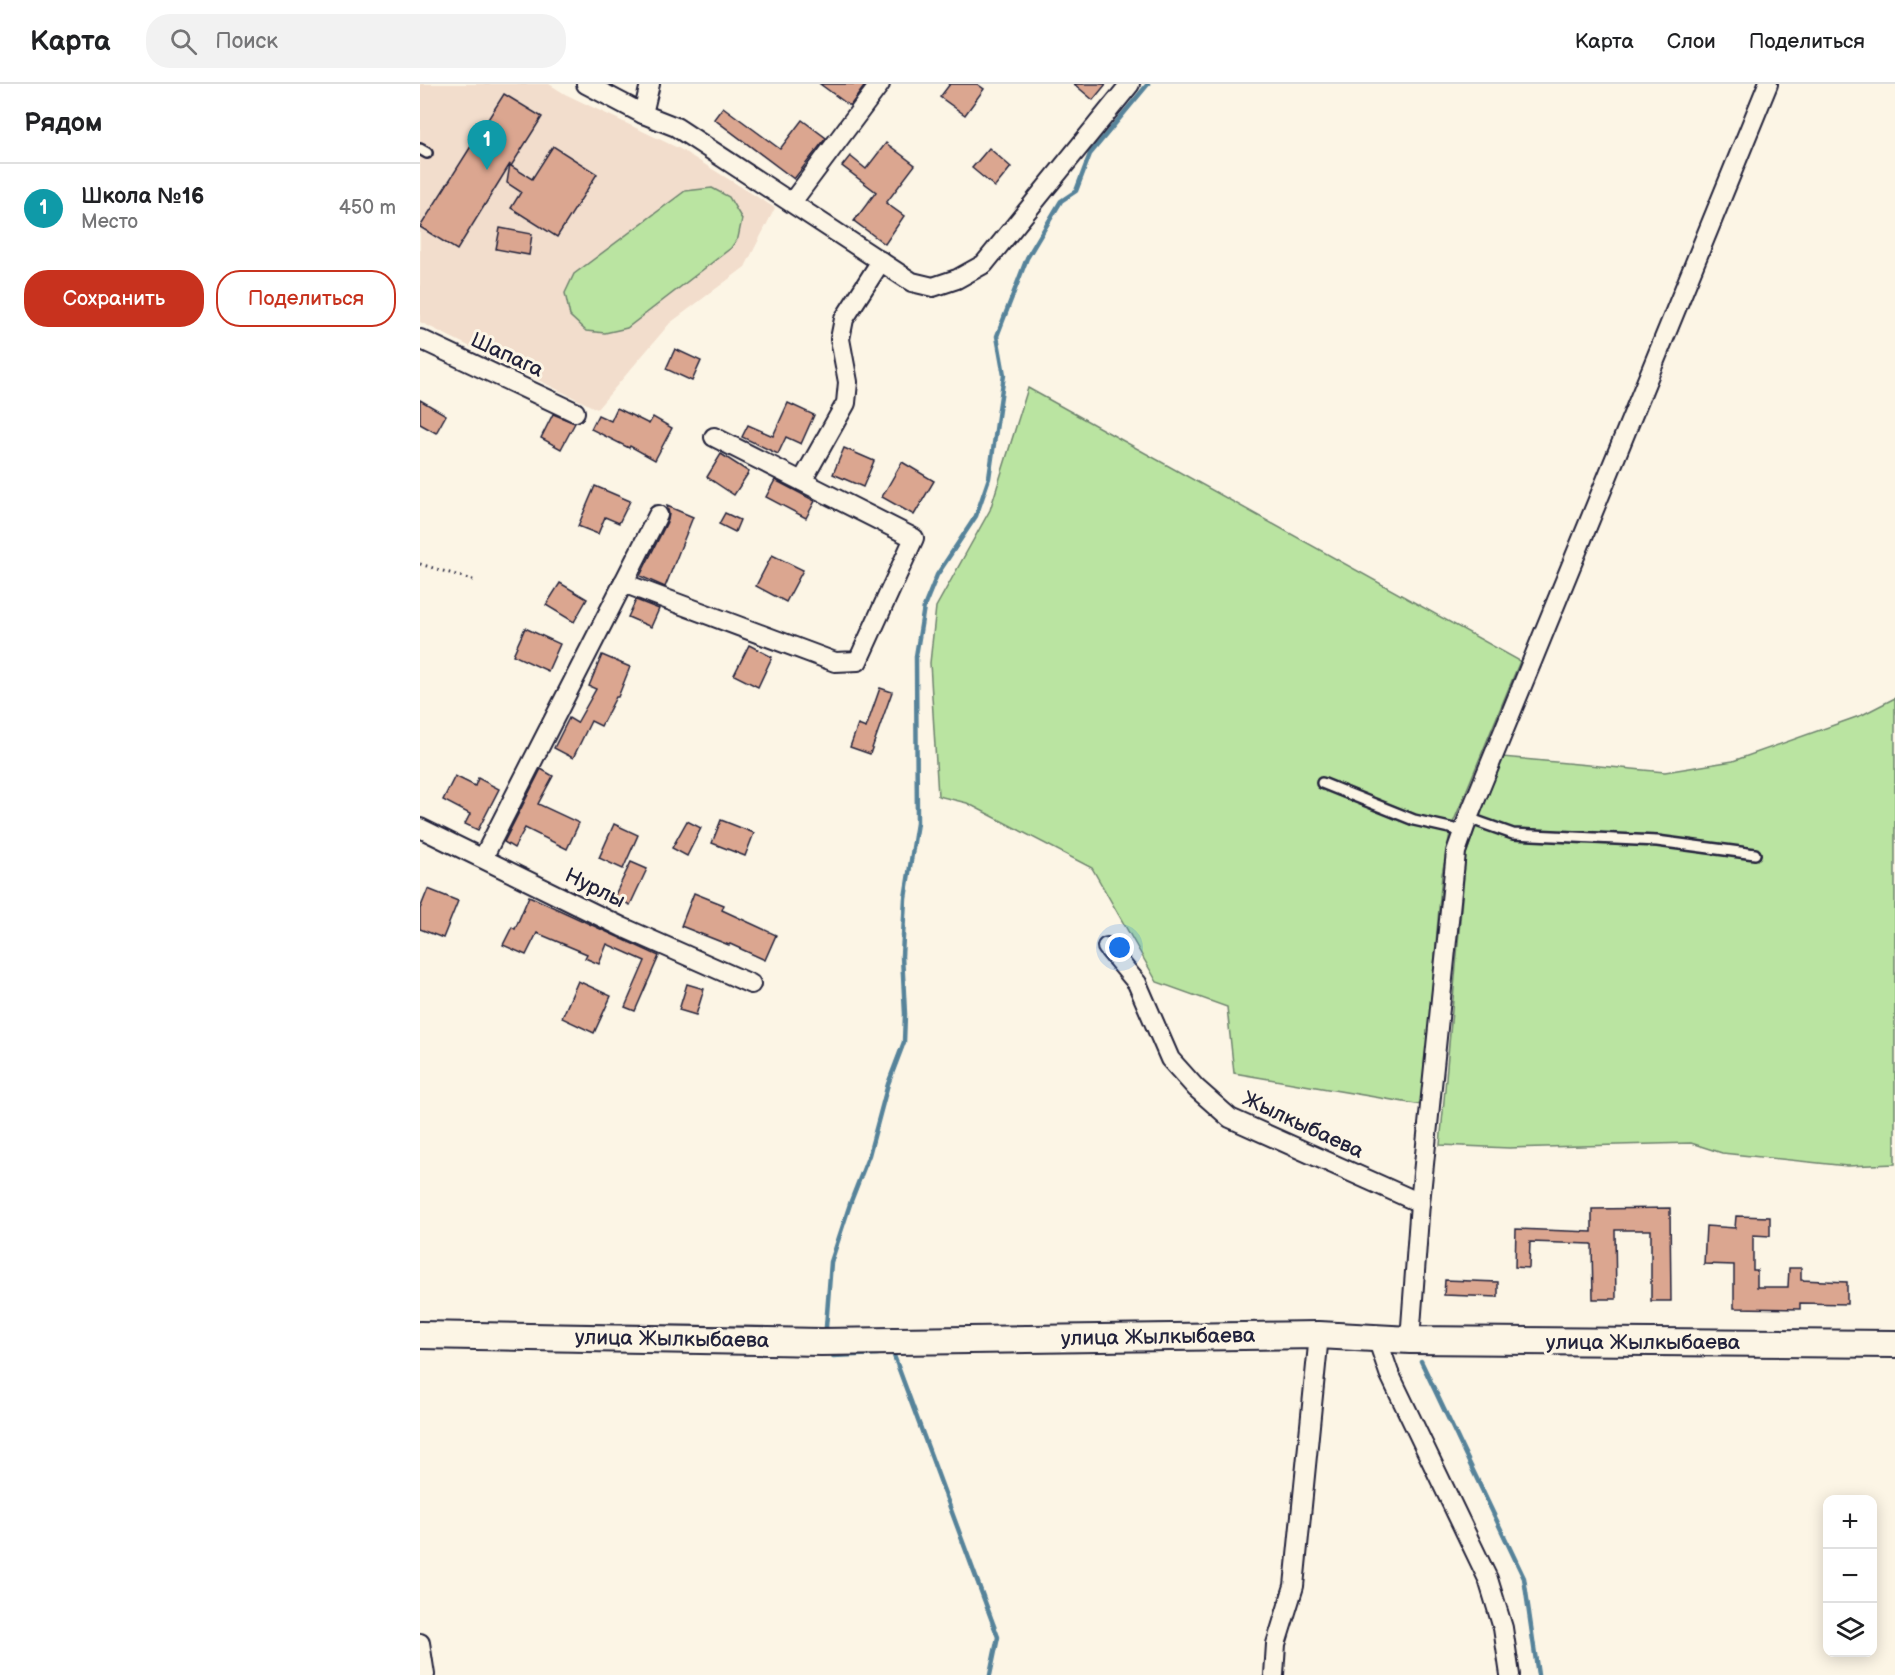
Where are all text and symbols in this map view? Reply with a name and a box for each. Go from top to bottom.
search box [146,14,566,68]
text: Карта [30,25,110,58]
icon: search [167,25,200,58]
text: Поиск [215,28,278,55]
text: Карта [1575,29,1634,54]
text: Слои [1667,29,1716,54]
text: Поделиться [1749,29,1865,54]
text: Рядом [24,108,102,139]
pin: 1 [468,120,506,170]
text: Школа №16 [81,183,204,210]
text: 1 [39,196,48,220]
text: 450 m [339,196,396,220]
text: Место [81,210,138,234]
button: Сохранить [24,270,204,327]
button: Поделиться [216,270,396,327]
street label: Шапага [467,327,548,383]
street label: Нурлы [561,863,629,913]
your location [1105,933,1134,962]
street label: Жылкыбаева [1238,1086,1368,1164]
street label: улица Жылкыбаева [1061,1323,1256,1351]
street label: улица Жылкыбаева [575,1325,770,1353]
street label: улица Жылкыбаева [1546,1330,1741,1355]
map controls [1823,1495,1877,1657]
button: + [1823,1495,1877,1549]
button: − [1823,1549,1877,1603]
button: layers [1823,1603,1877,1657]

